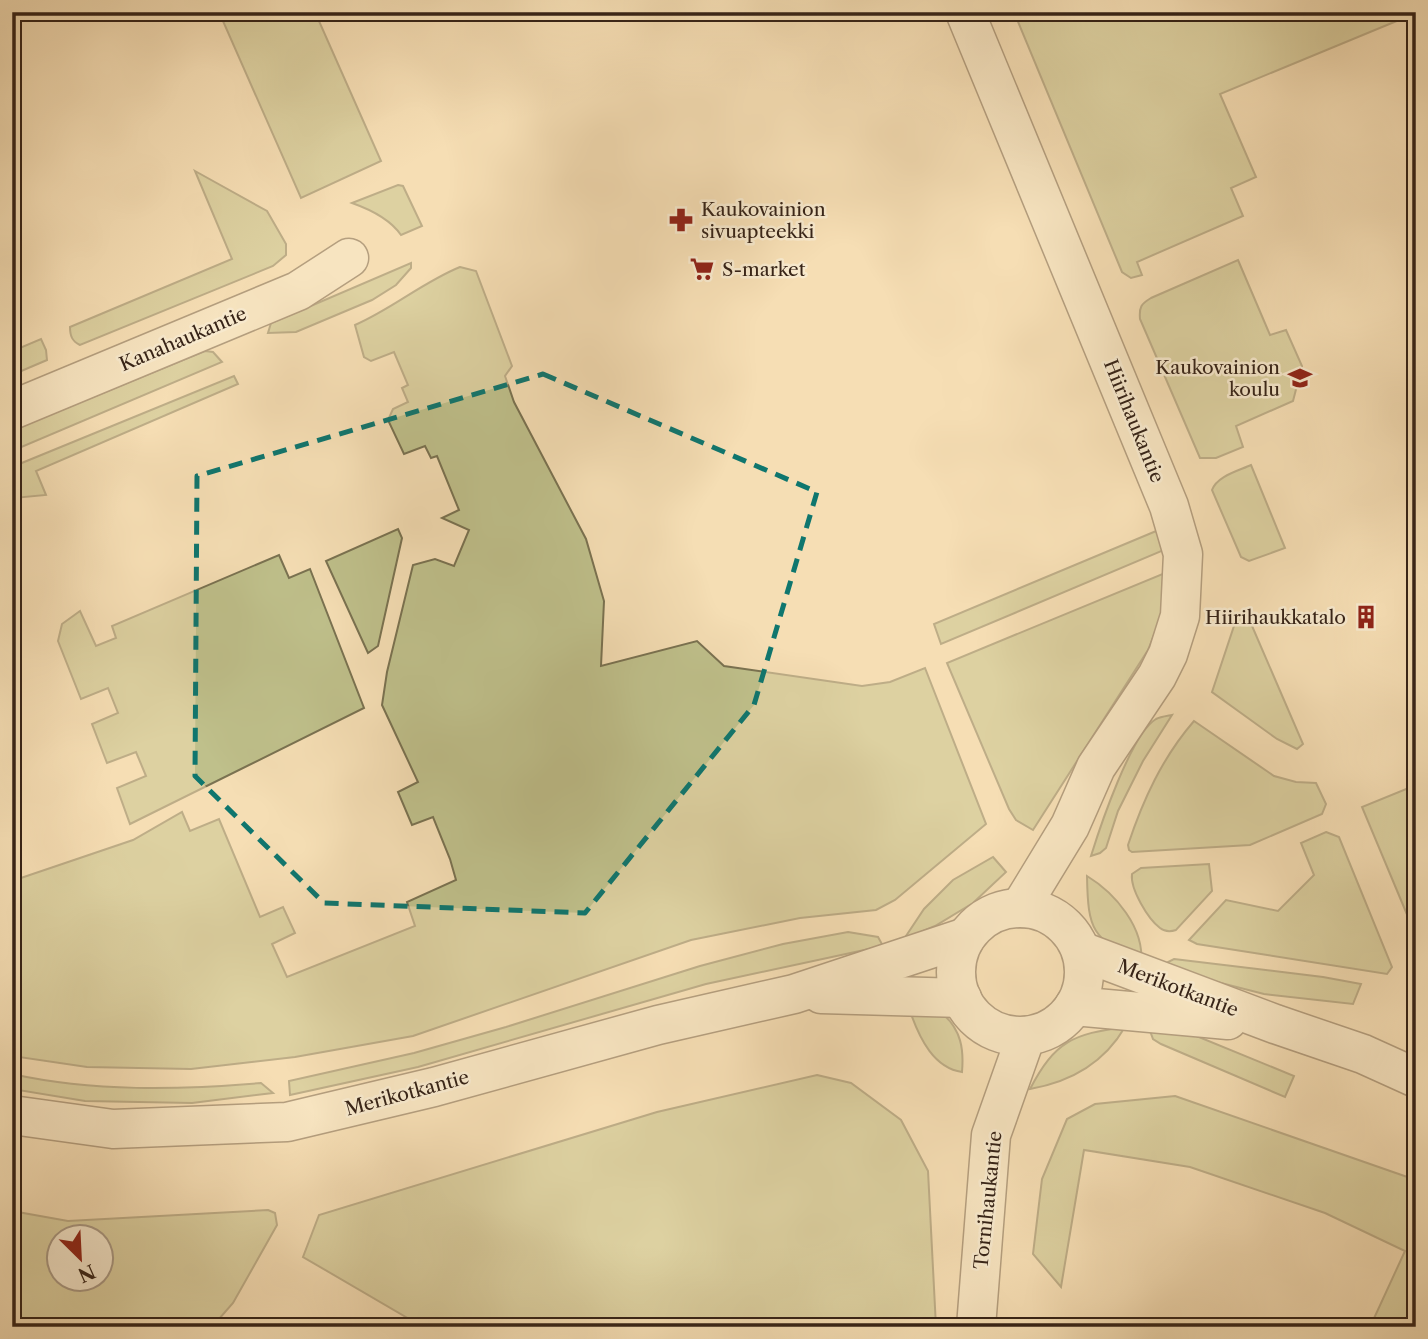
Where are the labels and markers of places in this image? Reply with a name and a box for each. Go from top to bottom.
place label: Kaukovainion sivuapteekki [701,198,826,243]
pharmacy icon: Kaukovainion sivuapteekki [667,206,695,234]
supermarket icon: S-market [688,255,716,283]
place label: S-market [722,258,806,281]
place label: Kaukovainion koulu [1155,356,1280,401]
school or university icon: Kaukovainion koulu [1286,364,1314,392]
building icon: Hiirihaukkatalo [1352,603,1380,631]
place label: Hiirihaukkatalo [1205,606,1346,629]

